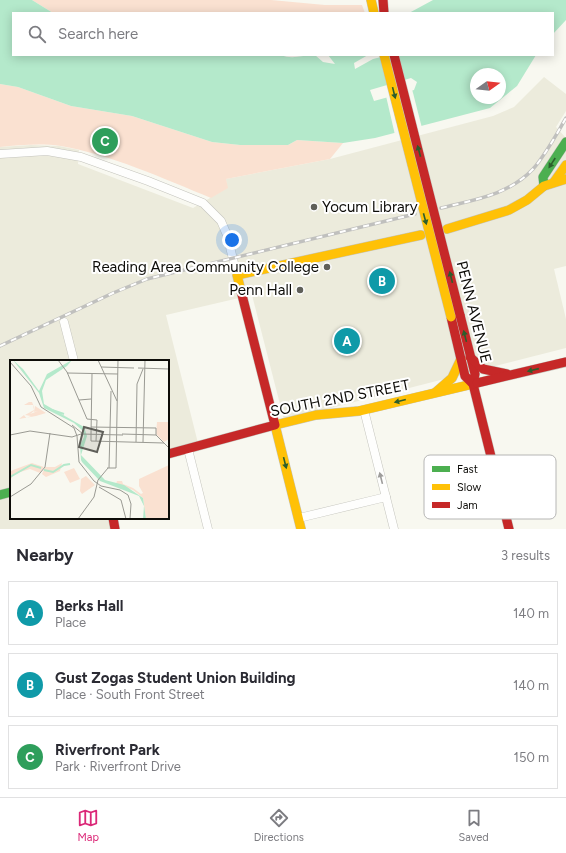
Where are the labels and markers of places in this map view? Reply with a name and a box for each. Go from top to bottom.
pin: C [92,126,118,156]
place label: Yocum Library [322,198,418,216]
marker: Yocum Library [309,202,319,212]
place label: Reading Area Community College [92,258,319,276]
marker: Reading Area Community College [322,262,332,272]
pin: B [369,266,395,296]
place label: Penn Hall [229,281,292,299]
marker: Penn Hall [295,285,305,295]
pin: A [334,326,360,356]

